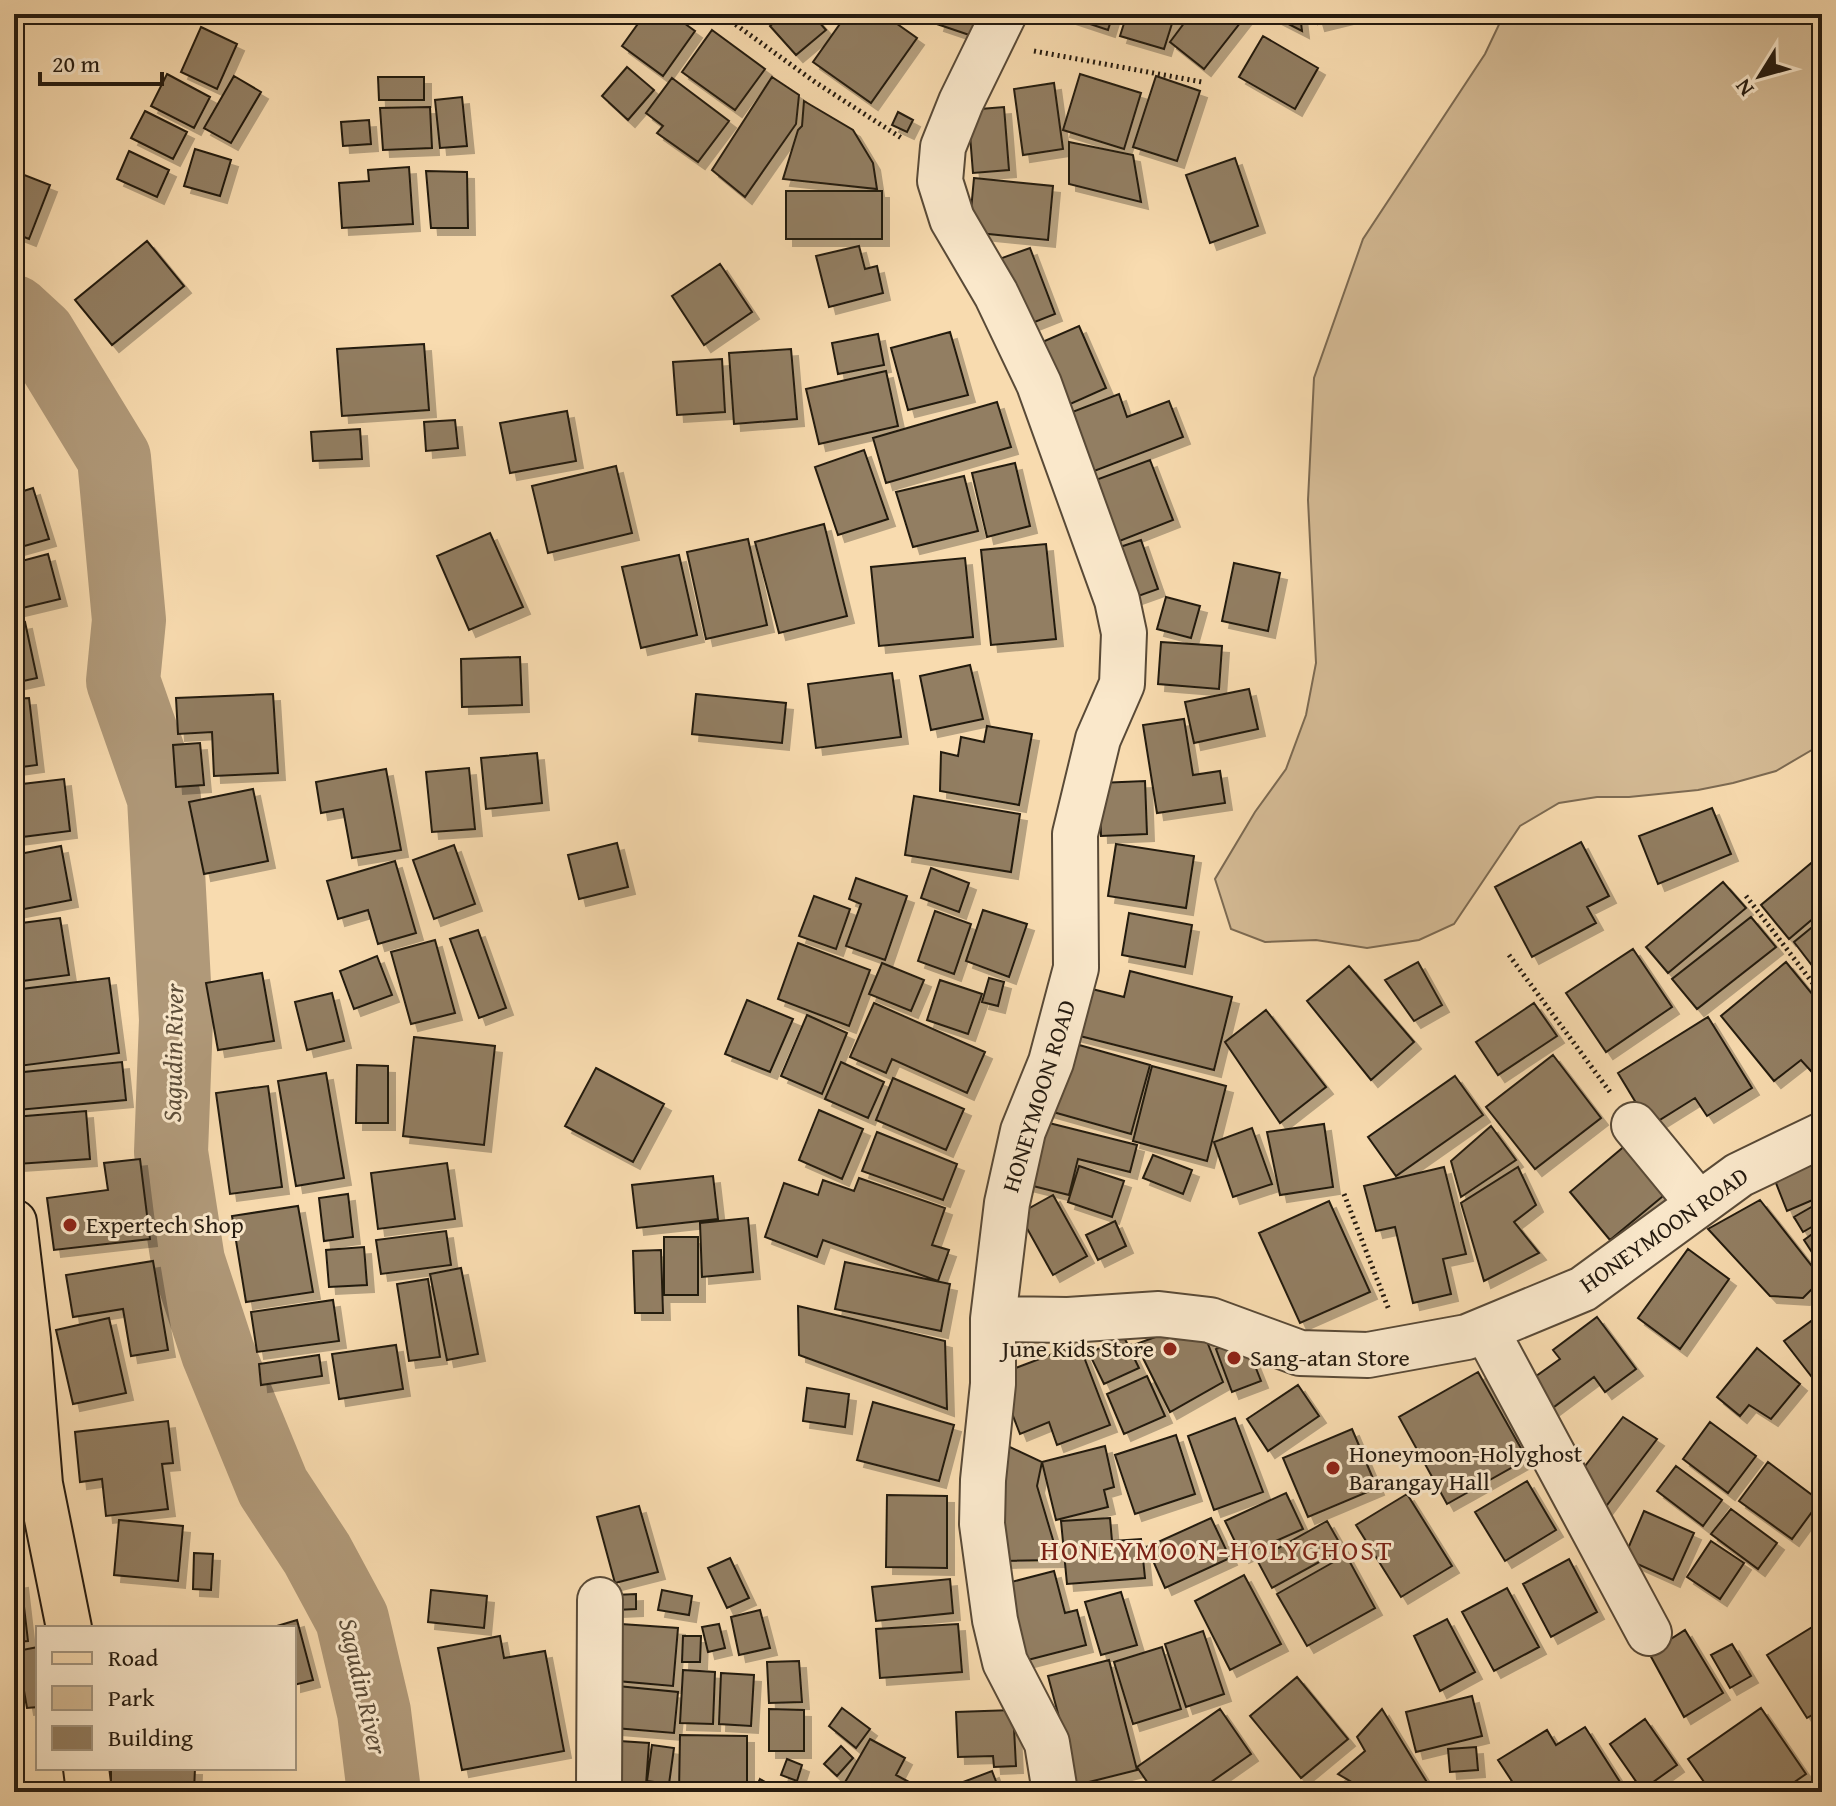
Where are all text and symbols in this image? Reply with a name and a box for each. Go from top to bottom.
scale bar [40,36,162,86]
north arrow [1720,36,1800,116]
text: 20 m [52,46,100,81]
text: N [1727,72,1761,104]
water label: Sagudin River [152,982,193,1123]
street label: HONEYMOON ROAD [993,995,1084,1196]
street label: HONEYMOON ROAD [1572,1158,1755,1301]
place label: Expertech Shop [86,1207,244,1242]
marker: Expertech Shop [61,1216,79,1234]
place label: June Kids Store [999,1331,1154,1366]
marker: June Kids Store [1161,1340,1179,1358]
place label: Sang-atan Store [1250,1340,1410,1375]
marker: Sang-atan Store [1225,1349,1243,1367]
place label: Honeymoon-Holyghost Barangay Hall [1349,1436,1583,1499]
marker: Honeymoon-Holyghost Barangay Hall [1324,1459,1342,1477]
district label: HONEYMOON-HOLYGHOST [1040,1529,1394,1570]
water label: Sagudin River [329,1614,398,1759]
legend [36,1626,296,1770]
text: Road [108,1640,158,1675]
text: Park [108,1680,155,1715]
text: Building [108,1720,193,1755]

